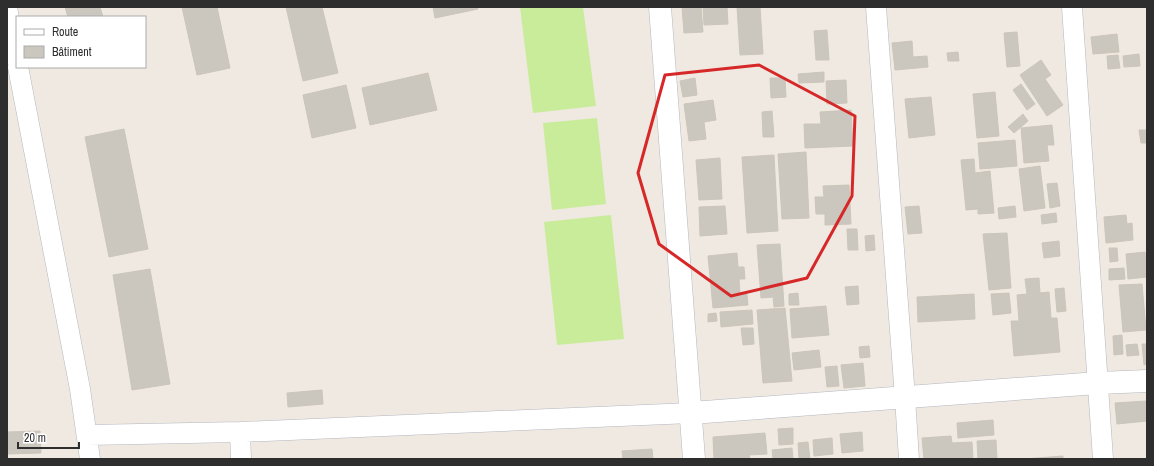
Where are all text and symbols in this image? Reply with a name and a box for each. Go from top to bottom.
legend [16,16,146,68]
text: Route [52,24,78,40]
text: Bâtiment [52,44,92,60]
scale bar [18,424,79,450]
text: 20 m [24,430,46,446]

